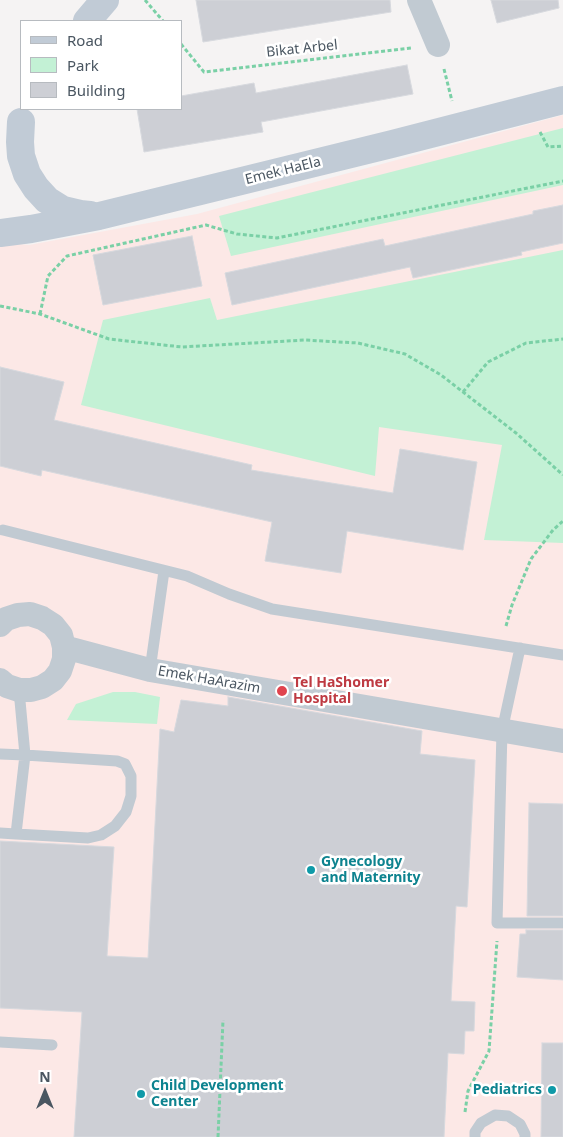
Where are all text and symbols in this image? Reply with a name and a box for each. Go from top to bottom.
legend [20,20,182,110]
text: Road [67,30,103,50]
street label: Bikat Arbel [266,37,338,61]
text: Park [67,55,99,75]
text: Building [67,80,125,100]
street label: Emek HaEla [243,153,323,189]
street label: Emek HaArazim [156,663,262,697]
place label: Tel HaShomer Hospital [293,675,389,708]
marker: Tel HaShomer Hospital [275,684,289,698]
place label: Gynecology and Maternity [321,854,421,886]
marker: Gynecology and Maternity [305,864,317,876]
north arrow [20,1067,70,1117]
text: N [39,1067,51,1086]
place label: Child Development Center [151,1078,284,1110]
place label: Pediatrics [473,1082,542,1098]
marker: Pediatrics [546,1084,558,1096]
marker: Child Development Center [135,1088,147,1100]

